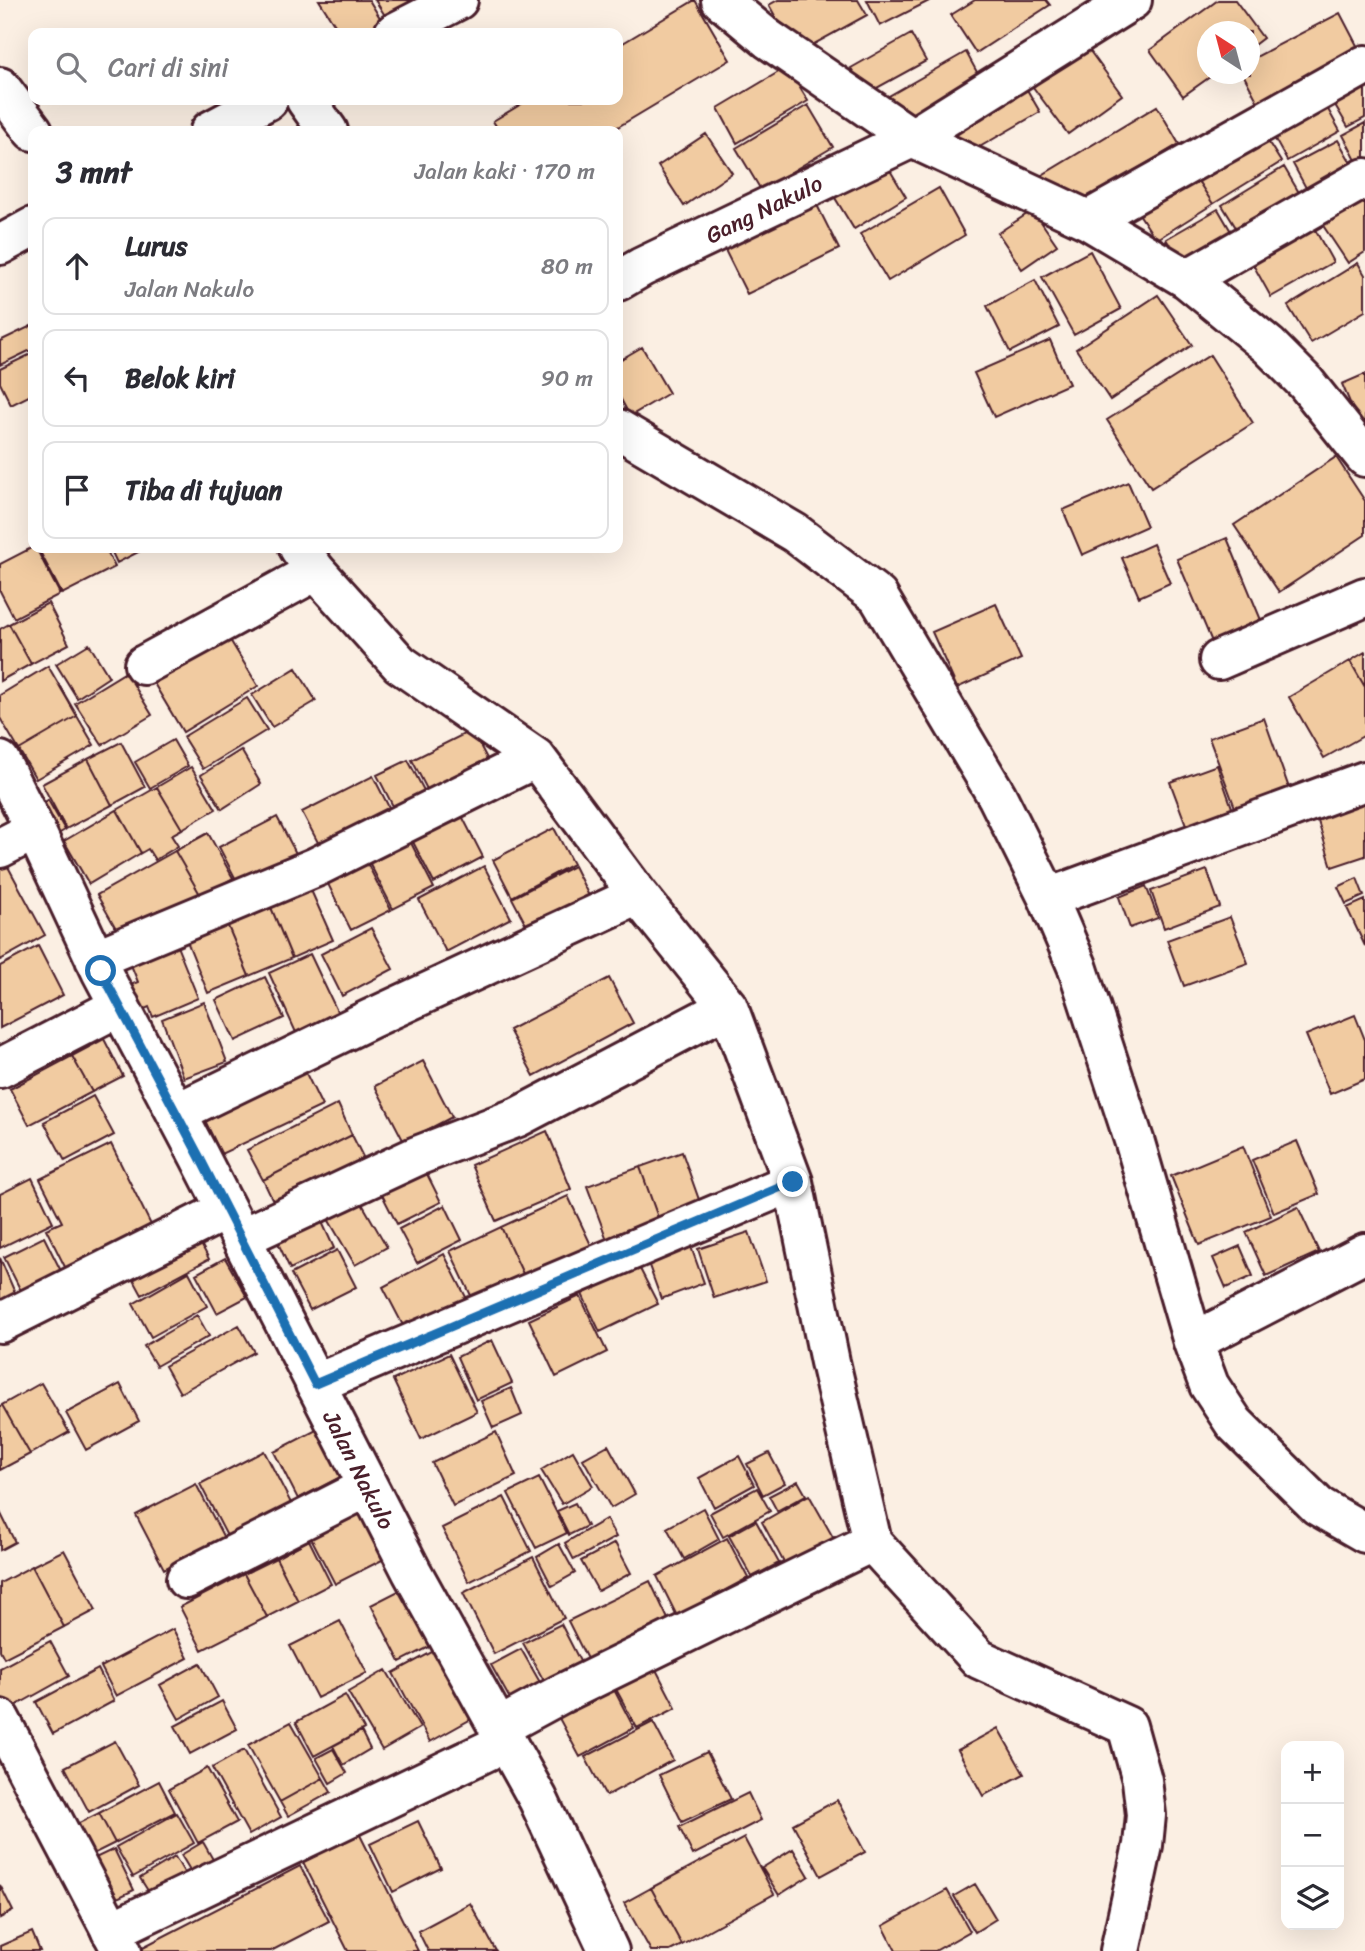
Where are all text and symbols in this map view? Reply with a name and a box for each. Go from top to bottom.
north arrow [1197,21,1260,84]
search box [28,28,623,105]
text: Cari di sini [108,44,229,90]
icon: search [52,48,90,86]
text: 3 mnt [56,145,132,199]
text: Jalan kaki · 170 m [415,151,595,192]
street label: Gang Nakulo [698,163,830,256]
text: Lurus [125,223,188,269]
text: 80 m [541,246,593,287]
icon: ahead [58,247,96,285]
text: Jalan Nakulo [125,269,254,310]
text: Belok kiri [125,355,235,401]
text: 90 m [541,358,593,399]
icon: left [58,359,96,397]
text: Tiba di tujuan [125,467,282,513]
icon: arrive [58,471,96,509]
route start [85,955,116,986]
route end [777,1166,808,1197]
street label: Jalan Nakulo [310,1402,406,1537]
map controls [1281,1741,1344,1930]
button: + [1281,1741,1344,1804]
button: − [1281,1804,1344,1867]
button: layers [1281,1867,1344,1930]

